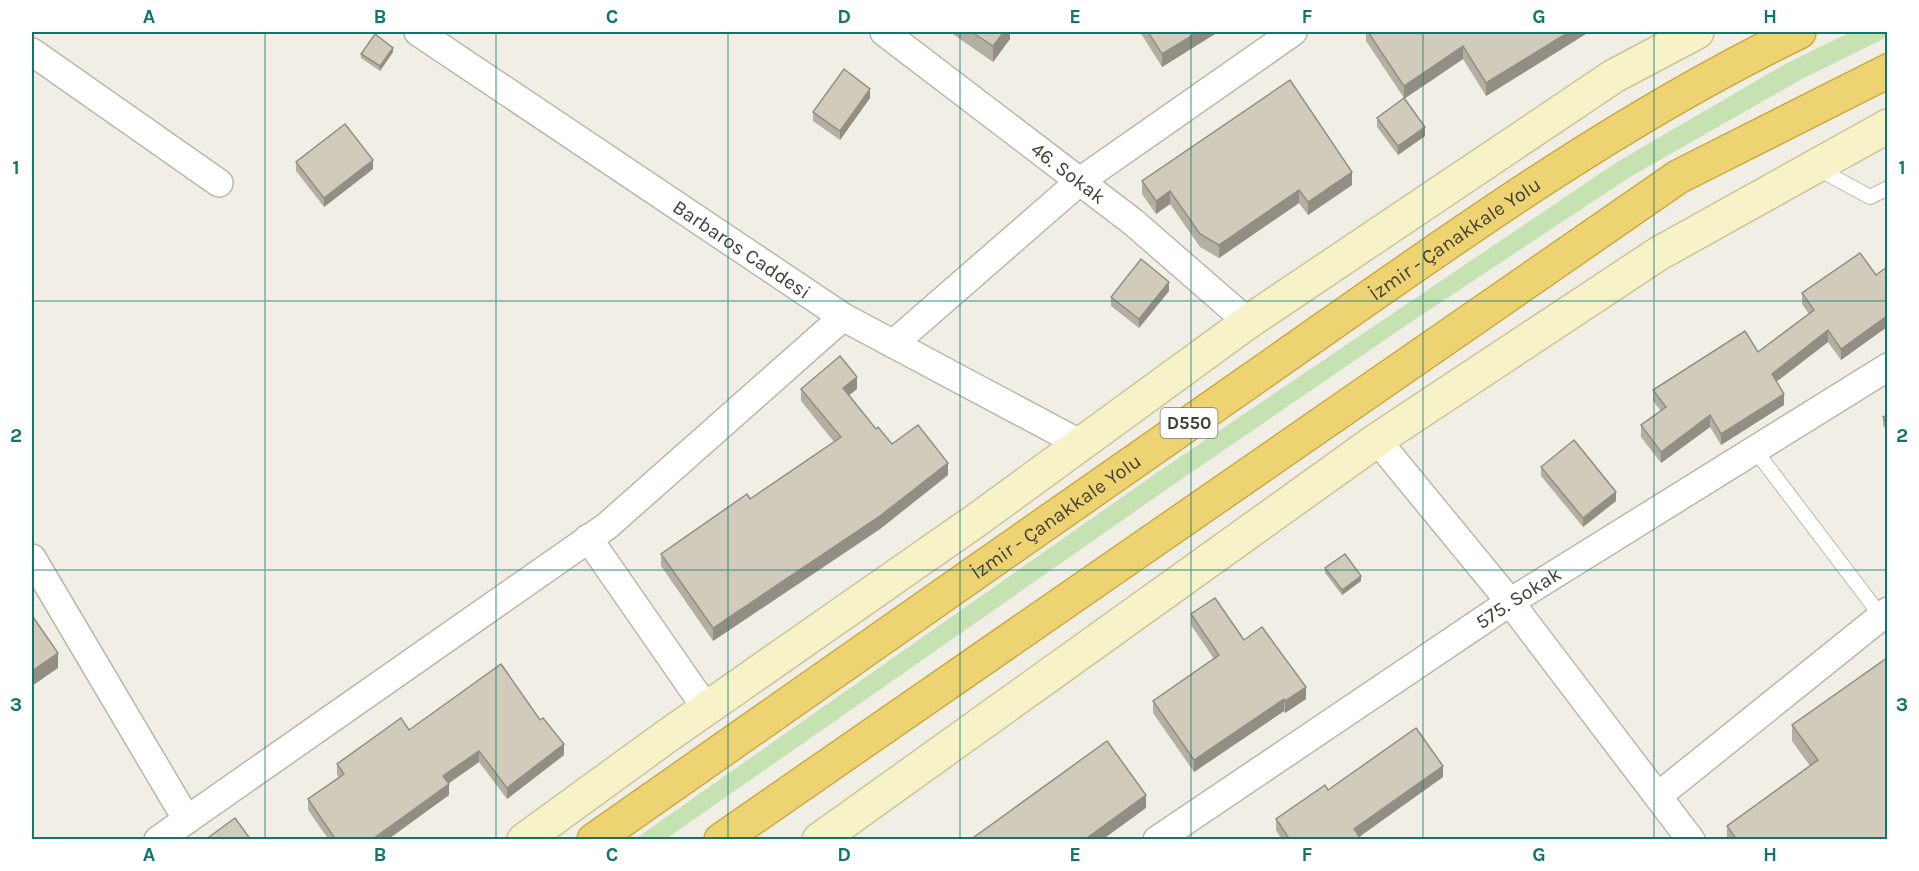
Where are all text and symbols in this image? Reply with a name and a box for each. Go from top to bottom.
text: A [143,5,156,28]
text: B [374,5,386,28]
text: C [606,5,618,28]
text: D [837,5,851,28]
text: E [1069,5,1081,28]
text: F [1302,5,1313,28]
text: G [1532,5,1546,28]
text: H [1763,5,1777,28]
street label: 46. Sokak [1027,137,1110,208]
text: 1 [12,156,20,179]
text: 1 [1898,156,1906,179]
street label: İzmir - Çanakkale Yolu [1365,172,1545,305]
street label: Barbaros Caddesi [669,195,815,304]
road number: D550 [1160,408,1218,438]
text: 2 [10,424,22,447]
text: 2 [1896,424,1908,447]
street label: İzmir - Çanakkale Yolu [966,449,1145,584]
street label: 575. Sokak [1471,562,1565,633]
text: 3 [10,693,22,716]
text: 3 [1896,693,1908,716]
text: A [143,843,156,866]
text: B [374,843,386,866]
text: C [606,843,618,866]
text: D [837,843,851,866]
text: E [1069,843,1081,866]
text: F [1302,843,1313,866]
text: G [1532,843,1546,866]
text: H [1763,843,1777,866]

